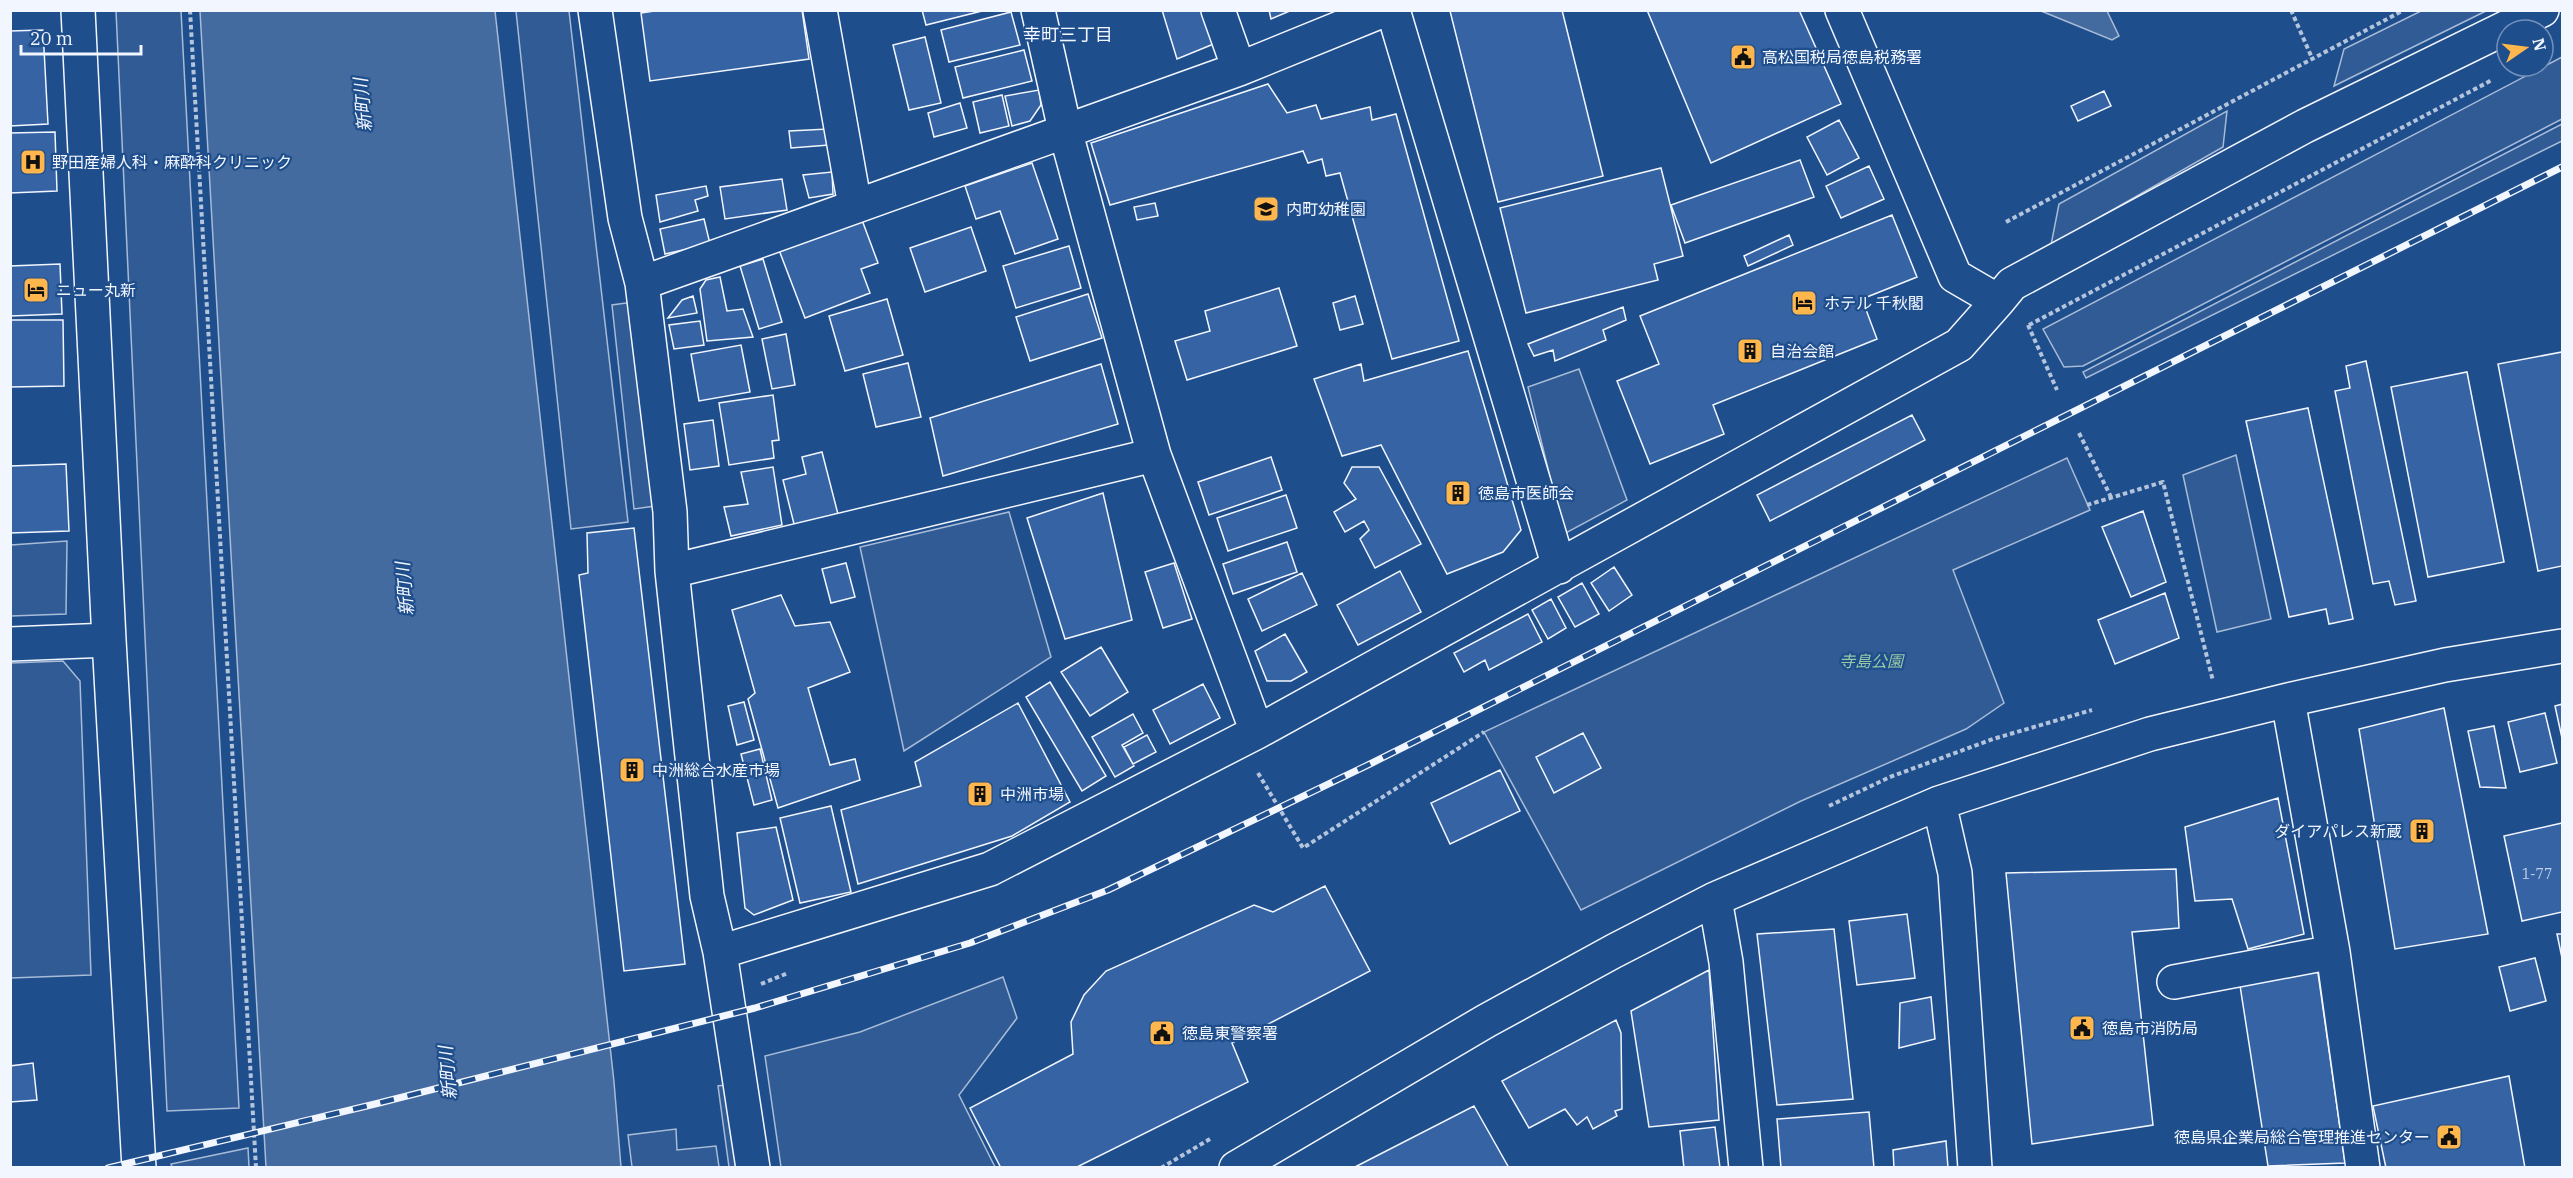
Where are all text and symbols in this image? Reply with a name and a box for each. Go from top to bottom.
scale bar [21,18,141,56]
north arrow [2495,18,2555,78]
district label: 幸町三丁目 [1023,23,1113,46]
text: 20 m [30,27,73,50]
text: N [2528,36,2551,53]
public building icon: 高松国税局徳島税務署 [1728,42,1758,72]
place label: 高松国税局徳島税務署 [1762,47,1922,67]
water label: 新町川 [349,75,376,133]
hospital icon: 野田産婦人科・麻酔科クリニック [18,147,48,177]
place label: 野田産婦人科・麻酔科クリニック [52,152,292,172]
school or university icon: 内町幼稚園 [1251,194,1281,224]
place label: 内町幼稚園 [1286,199,1366,219]
hotel icon: ニュー丸新 [21,275,51,305]
place label: ニュー丸新 [56,280,136,300]
hotel icon: ホテル 千秋閣 [1789,288,1819,318]
place label: ホテル 千秋閣 [1824,293,1924,313]
building icon: 自治会館 [1735,336,1765,366]
place label: 自治会館 [1770,341,1834,361]
building icon: 徳島市医師会 [1443,478,1473,508]
place label: 徳島市医師会 [1478,483,1574,503]
water label: 新町川 [391,559,418,617]
park label: 寺島公園 [1839,651,1905,671]
building icon: 中洲総合水産市場 [617,755,647,785]
place label: 中洲総合水産市場 [652,760,780,780]
building icon: 中洲市場 [965,779,995,809]
place label: 中洲市場 [1000,784,1064,804]
building icon: ダイアパレス新蔵 [2407,816,2437,846]
place label: ダイアパレス新蔵 [2274,821,2402,841]
house number: 1-77 [2522,865,2552,883]
public building icon: 徳島市消防局 [2067,1013,2097,1043]
public building icon: 徳島東警察署 [1147,1018,1177,1048]
place label: 徳島市消防局 [2102,1018,2198,1038]
place label: 徳島東警察署 [1182,1023,1278,1043]
water label: 新町川 [434,1043,461,1101]
public building icon: 徳島県企業局総合管理推進センター [2434,1122,2464,1152]
place label: 徳島県企業局総合管理推進センター [2174,1127,2430,1147]

